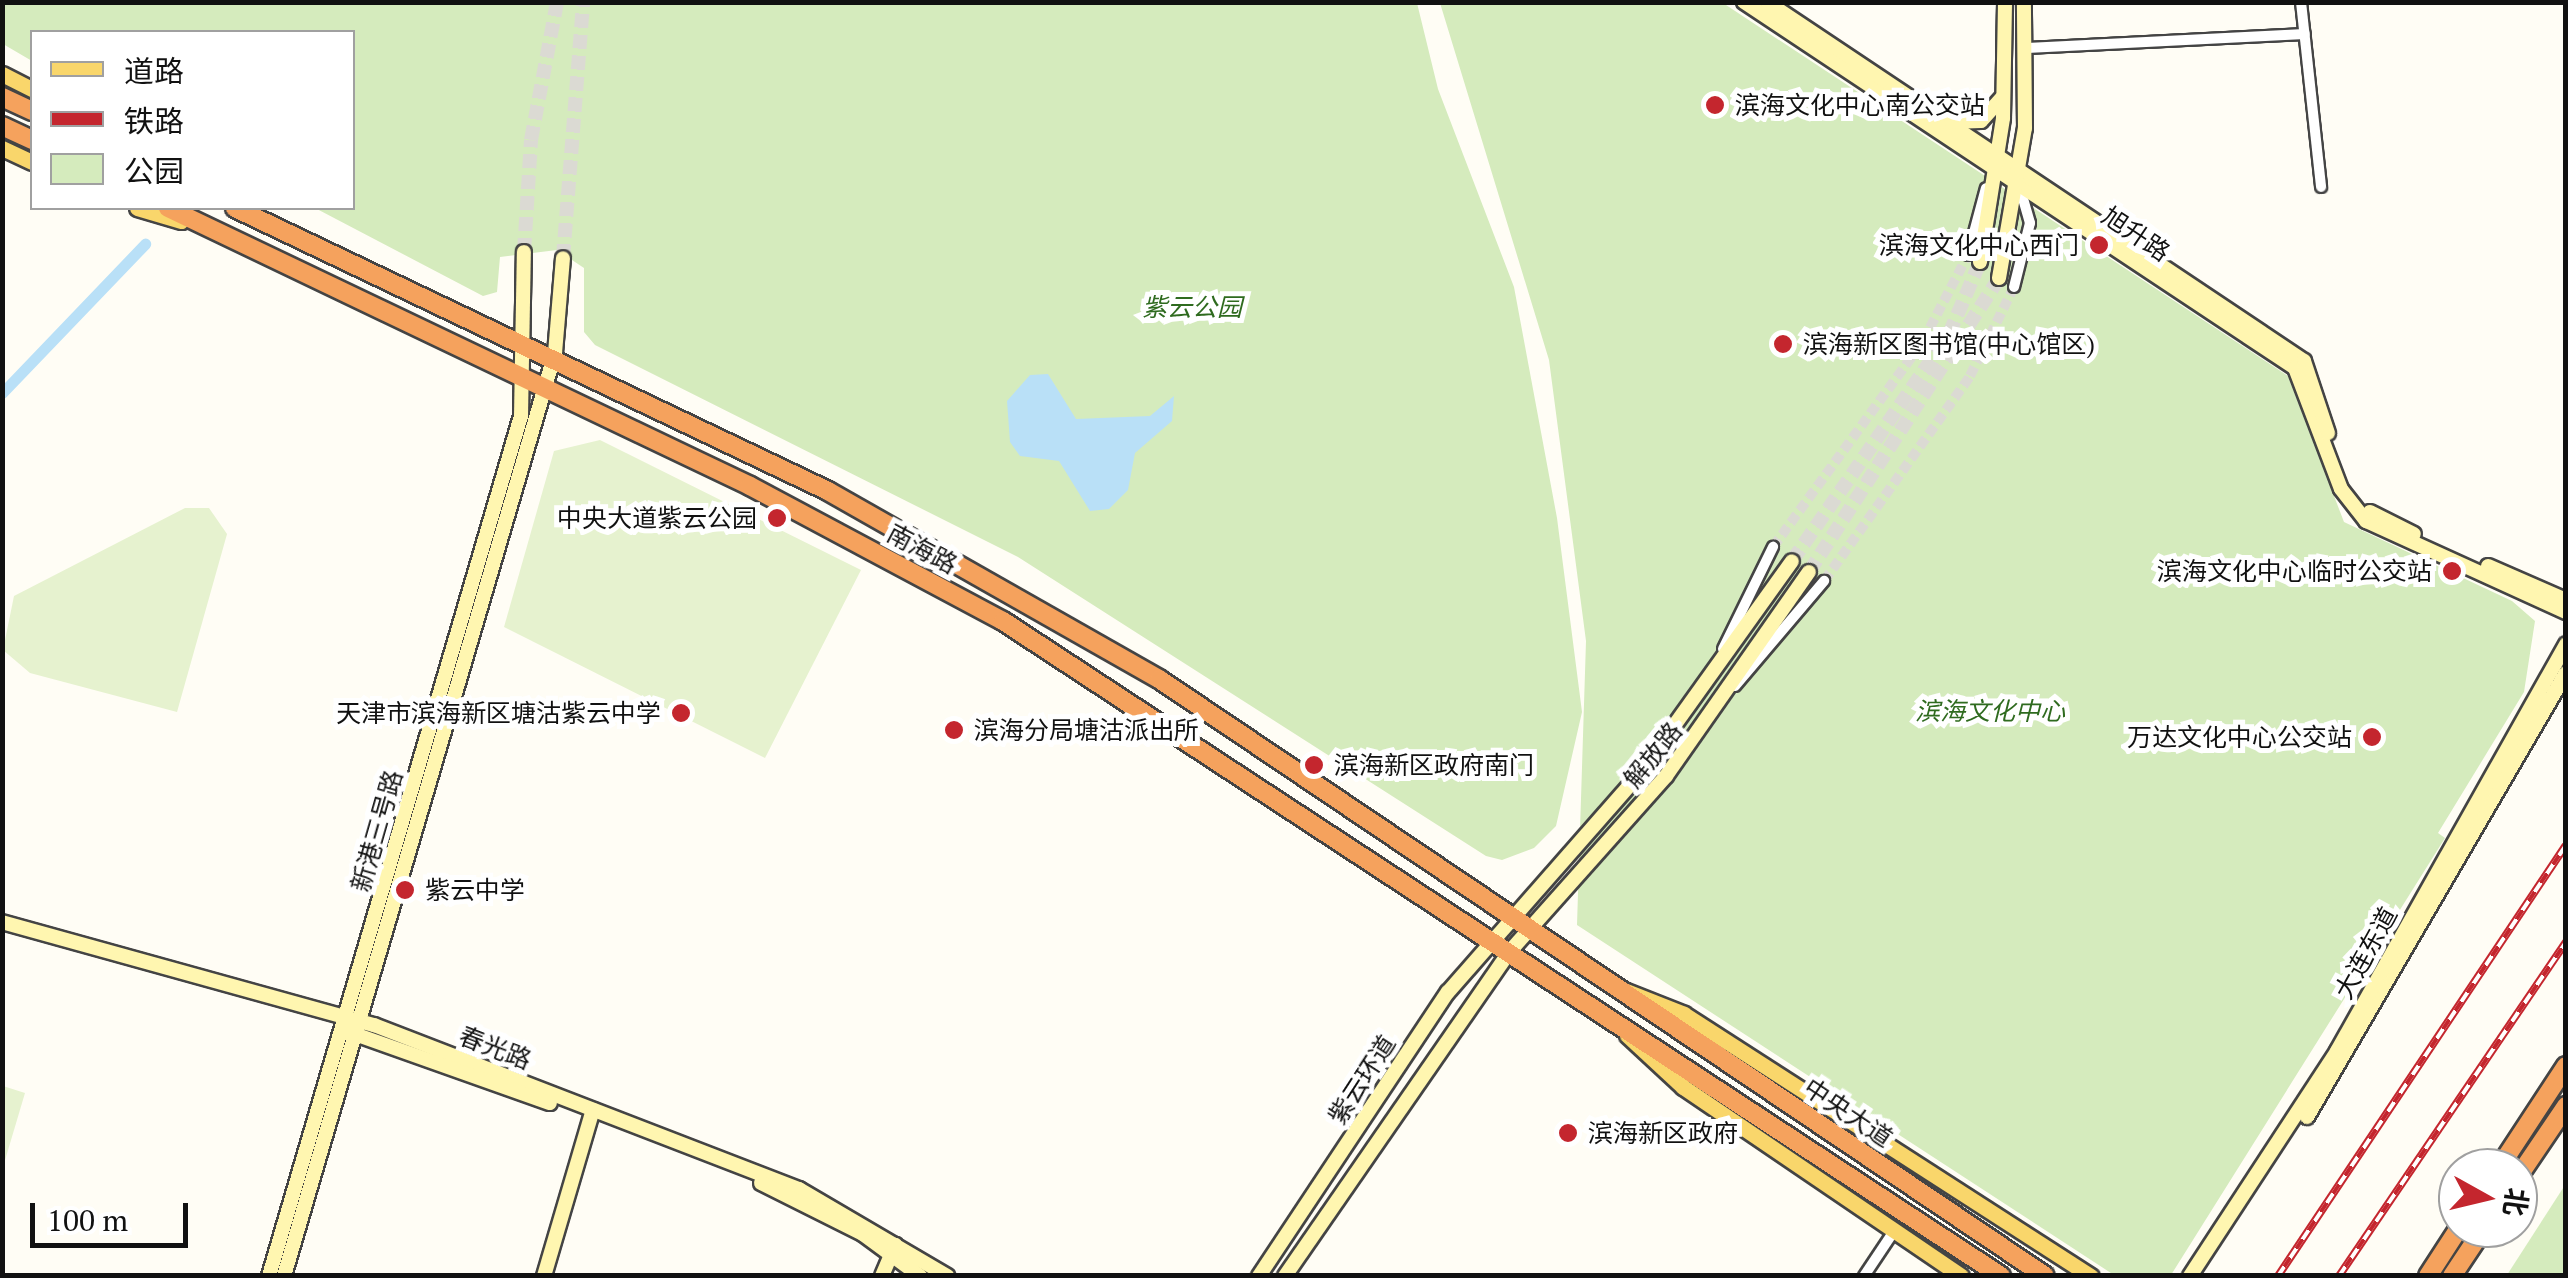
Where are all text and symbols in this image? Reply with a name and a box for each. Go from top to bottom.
legend [30,30,355,210]
text: 道路 [124,51,184,91]
place label: 滨海文化中心南公交站 [1735,90,1985,120]
marker: 滨海文化中心南公交站 [1704,94,1726,116]
text: 铁路 [124,101,184,141]
text: 公园 [124,151,184,191]
street label: 旭升路 [2097,201,2175,267]
place label: 滨海文化中心西门 [1879,230,2079,260]
marker: 滨海文化中心西门 [2088,234,2110,256]
park label: 紫云公园 [1142,292,1242,322]
place label: 滨海新区图书馆(中心馆区) [1803,329,2095,359]
marker: 滨海新区图书馆(中心馆区) [1772,333,1794,355]
place label: 中央大道紫云公园 [557,503,757,533]
marker: 中央大道紫云公园 [766,507,788,529]
street label: 南海路 [882,518,962,580]
place label: 滨海文化中心临时公交站 [2157,556,2432,586]
marker: 滨海文化中心临时公交站 [2441,560,2463,582]
park label: 滨海文化中心 [1915,696,2065,726]
place label: 天津市滨海新区塘沽紫云中学 [336,698,661,728]
marker: 天津市滨海新区塘沽紫云中学 [670,702,692,724]
place label: 滨海分局塘沽派出所 [974,715,1199,745]
street label: 解放路 [1618,716,1688,794]
marker: 滨海分局塘沽派出所 [943,719,965,741]
place label: 万达文化中心公交站 [2127,722,2352,752]
marker: 万达文化中心公交站 [2361,726,2383,748]
place label: 滨海新区政府南门 [1334,750,1534,780]
marker: 滨海新区政府南门 [1303,754,1325,776]
street label: 新港三号路 [345,767,409,895]
place label: 紫云中学 [425,875,525,905]
marker: 紫云中学 [394,879,416,901]
street label: 大连东道 [2329,902,2403,1004]
street label: 春光路 [455,1021,535,1075]
street label: 紫云环道 [1322,1030,1402,1130]
street label: 中央大道 [1798,1073,1898,1153]
place label: 滨海新区政府 [1588,1118,1738,1148]
marker: 滨海新区政府 [1557,1122,1579,1144]
north arrow [2438,1148,2538,1248]
scale bar [35,1183,192,1245]
text: 北 [2496,1186,2536,1218]
text: 100 m [47,1200,128,1240]

